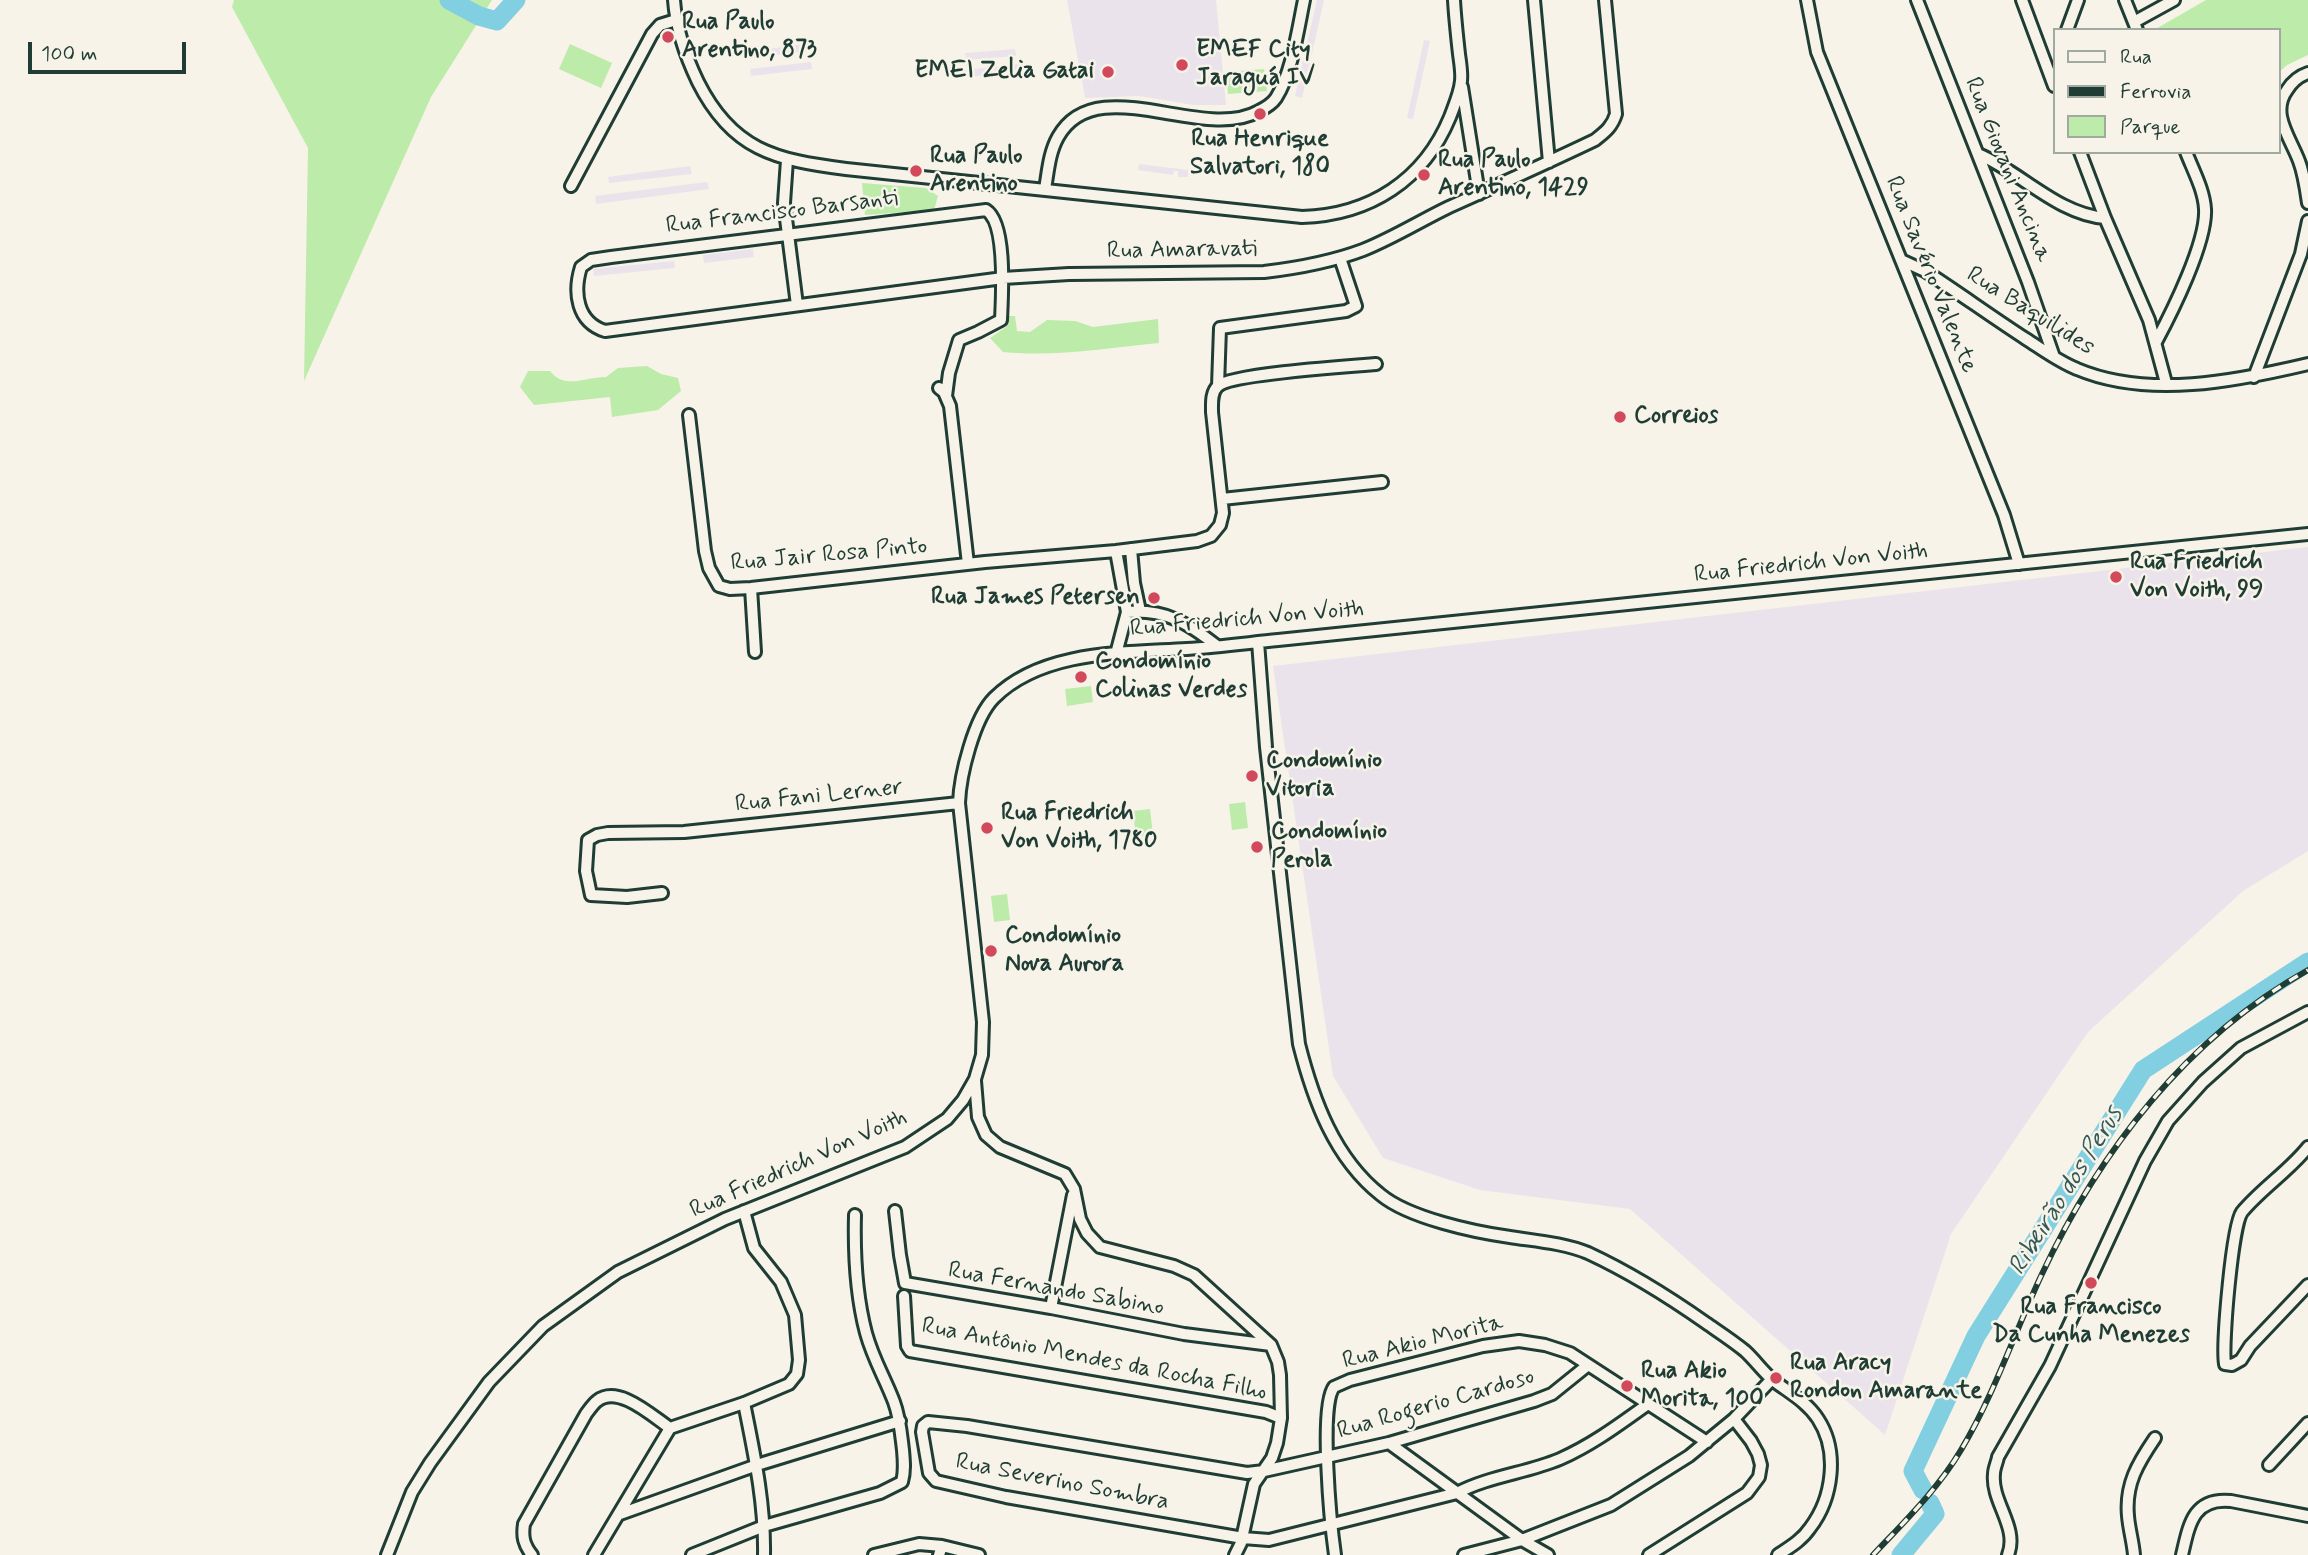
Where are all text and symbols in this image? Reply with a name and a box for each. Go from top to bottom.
place label: Rua Paulo Arentino, 873 [682,9,817,65]
scale bar [32,28,189,72]
legend [2052,28,2280,154]
marker: Rua Paulo Arentino, 873 [660,29,676,45]
place label: EMEF City Jaraguá IV [1196,37,1315,93]
text: 100 m [41,40,97,68]
text: Rua [2120,43,2152,71]
marker: EMEF City Jaraguá IV [1174,57,1190,73]
place label: EMEI Zelia Gatai [914,58,1094,86]
marker: EMEI Zelia Gatai [1100,64,1116,80]
street label: Rua Giovani Ancina [1957,74,2057,266]
text: Ferrovia [2120,78,2191,106]
marker: Rua Henrique Salvatori, 180 [1252,106,1268,122]
text: Parque [2120,113,2180,141]
place label: Rua Henrique Salvatori, 180 [1190,126,1330,182]
place label: Rua Paulo Arentino [930,143,1022,199]
place label: Rua Paulo Arentino, 1429 [1438,147,1589,203]
marker: Rua Paulo Arentino [908,163,924,179]
marker: Rua Paulo Arentino, 1429 [1416,167,1432,183]
street label: Rua Savério Valente [1877,173,1983,377]
street label: Rua Francisco Barsanti [664,184,900,242]
street label: Rua Amaravati [1107,235,1257,267]
street label: Rua Baquilides [1961,261,2099,363]
place label: Correios [1634,403,1718,431]
marker: Correios [1612,409,1628,425]
street label: Rua Jair Rosa Pinto [730,533,928,579]
street label: Rua Friedrich Von Voith [1693,537,1929,591]
place label: Rua Friedrich Von Voith, 99 [2130,549,2263,605]
marker: Rua Friedrich Von Voith, 99 [2108,569,2124,585]
place label: Rua James Petersen [931,584,1140,612]
marker: Rua James Petersen [1146,590,1162,606]
street label: Rua Friedrich Von Voith [1129,595,1365,645]
place label: Condomínio Colinas Verdes [1095,649,1247,705]
marker: Condomínio Colinas Verdes [1073,669,1089,685]
place label: Condomínio Vitoria [1266,748,1382,804]
marker: Condomínio Vitoria [1244,768,1260,784]
street label: Rua Fani Lerner [734,774,904,820]
place label: Rua Friedrich Von Voith, 1780 [1001,800,1157,856]
place label: Condomínio Perola [1271,819,1387,875]
marker: Rua Friedrich Von Voith, 1780 [979,820,995,836]
marker: Condomínio Perola [1249,839,1265,855]
place label: Condomínio Nova Aurora [1005,923,1124,979]
marker: Condomínio Nova Aurora [983,943,999,959]
water label: Ribeirão dos Perus [2003,1102,2131,1282]
street label: Rua Friedrich Von Voith [686,1104,912,1226]
street label: Rua Fernando Sabino [946,1257,1166,1323]
marker: Rua Francisco Da Cunha Menezes [2083,1275,2099,1291]
place label: Rua Francisco Da Cunha Menezes [1992,1294,2190,1350]
street label: Rua Akio Morita [1340,1309,1506,1377]
street label: Rua Antônio Mendes da Rocha Filho [919,1312,1269,1408]
place label: Rua Aracy Rondon Amarante [1790,1350,1982,1406]
place label: Rua Akio Morita, 100 [1641,1358,1764,1414]
street label: Rua Rogerio Cardoso [1334,1363,1538,1447]
marker: Rua Aracy Rondon Amarante [1768,1370,1784,1386]
marker: Rua Akio Morita, 100 [1619,1378,1635,1394]
street label: Rua Severino Sombra [953,1448,1171,1518]

